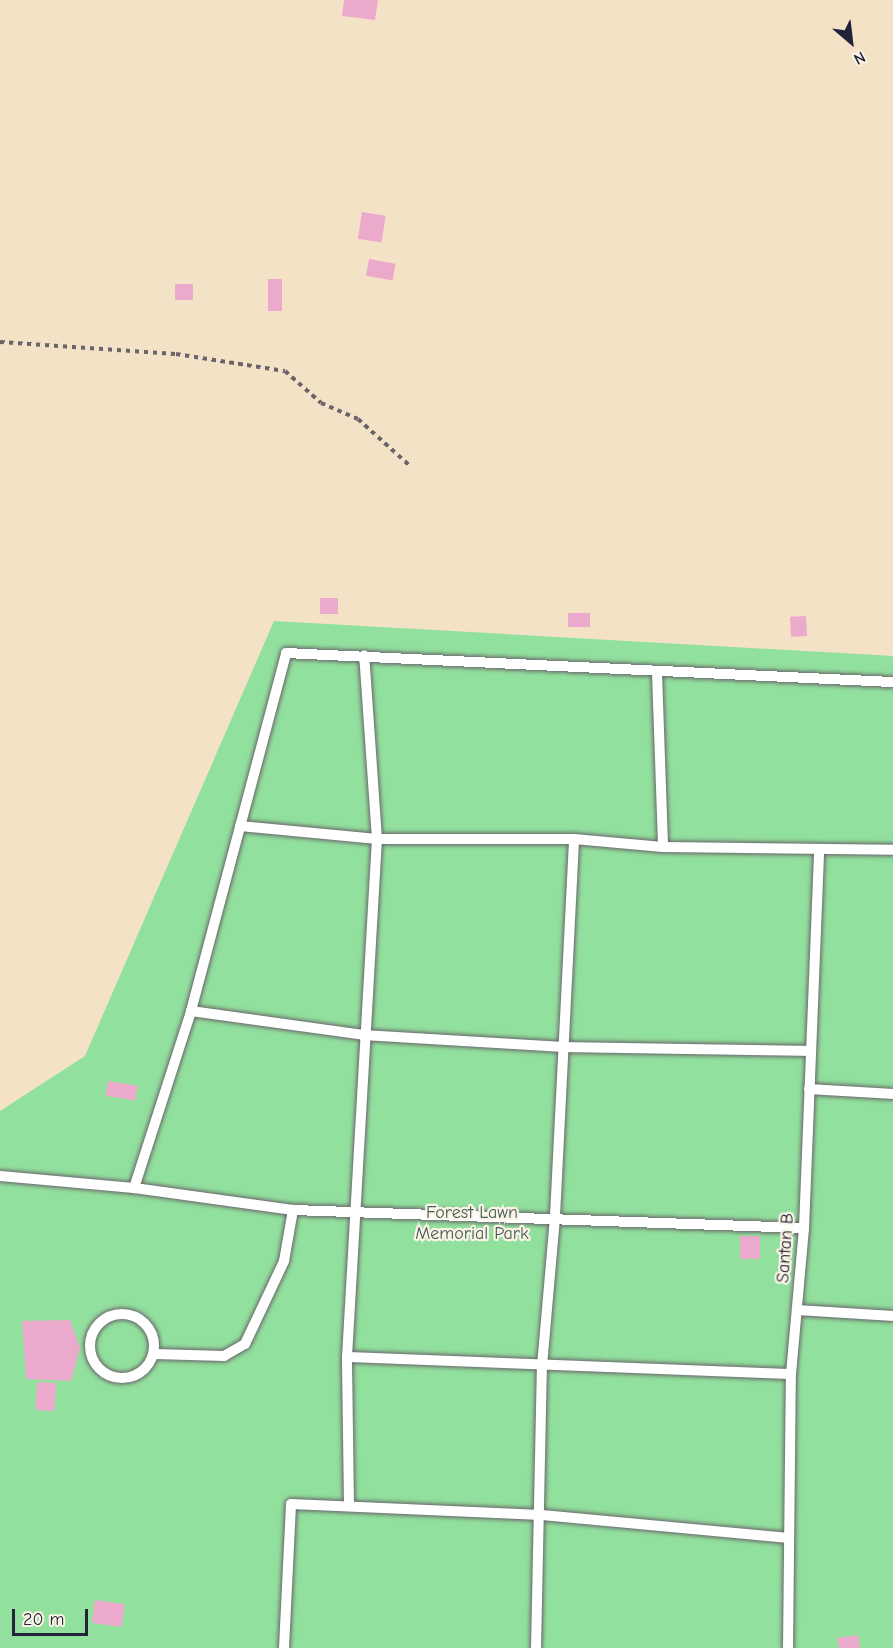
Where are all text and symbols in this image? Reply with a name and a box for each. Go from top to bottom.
north arrow [821,12,881,72]
text: N [851,47,868,68]
park label: Forest Lawn Memorial Park [415,1203,529,1246]
street label: Santan B [773,1212,799,1284]
scale bar [15,1597,92,1635]
text: 20 m [23,1609,64,1630]

